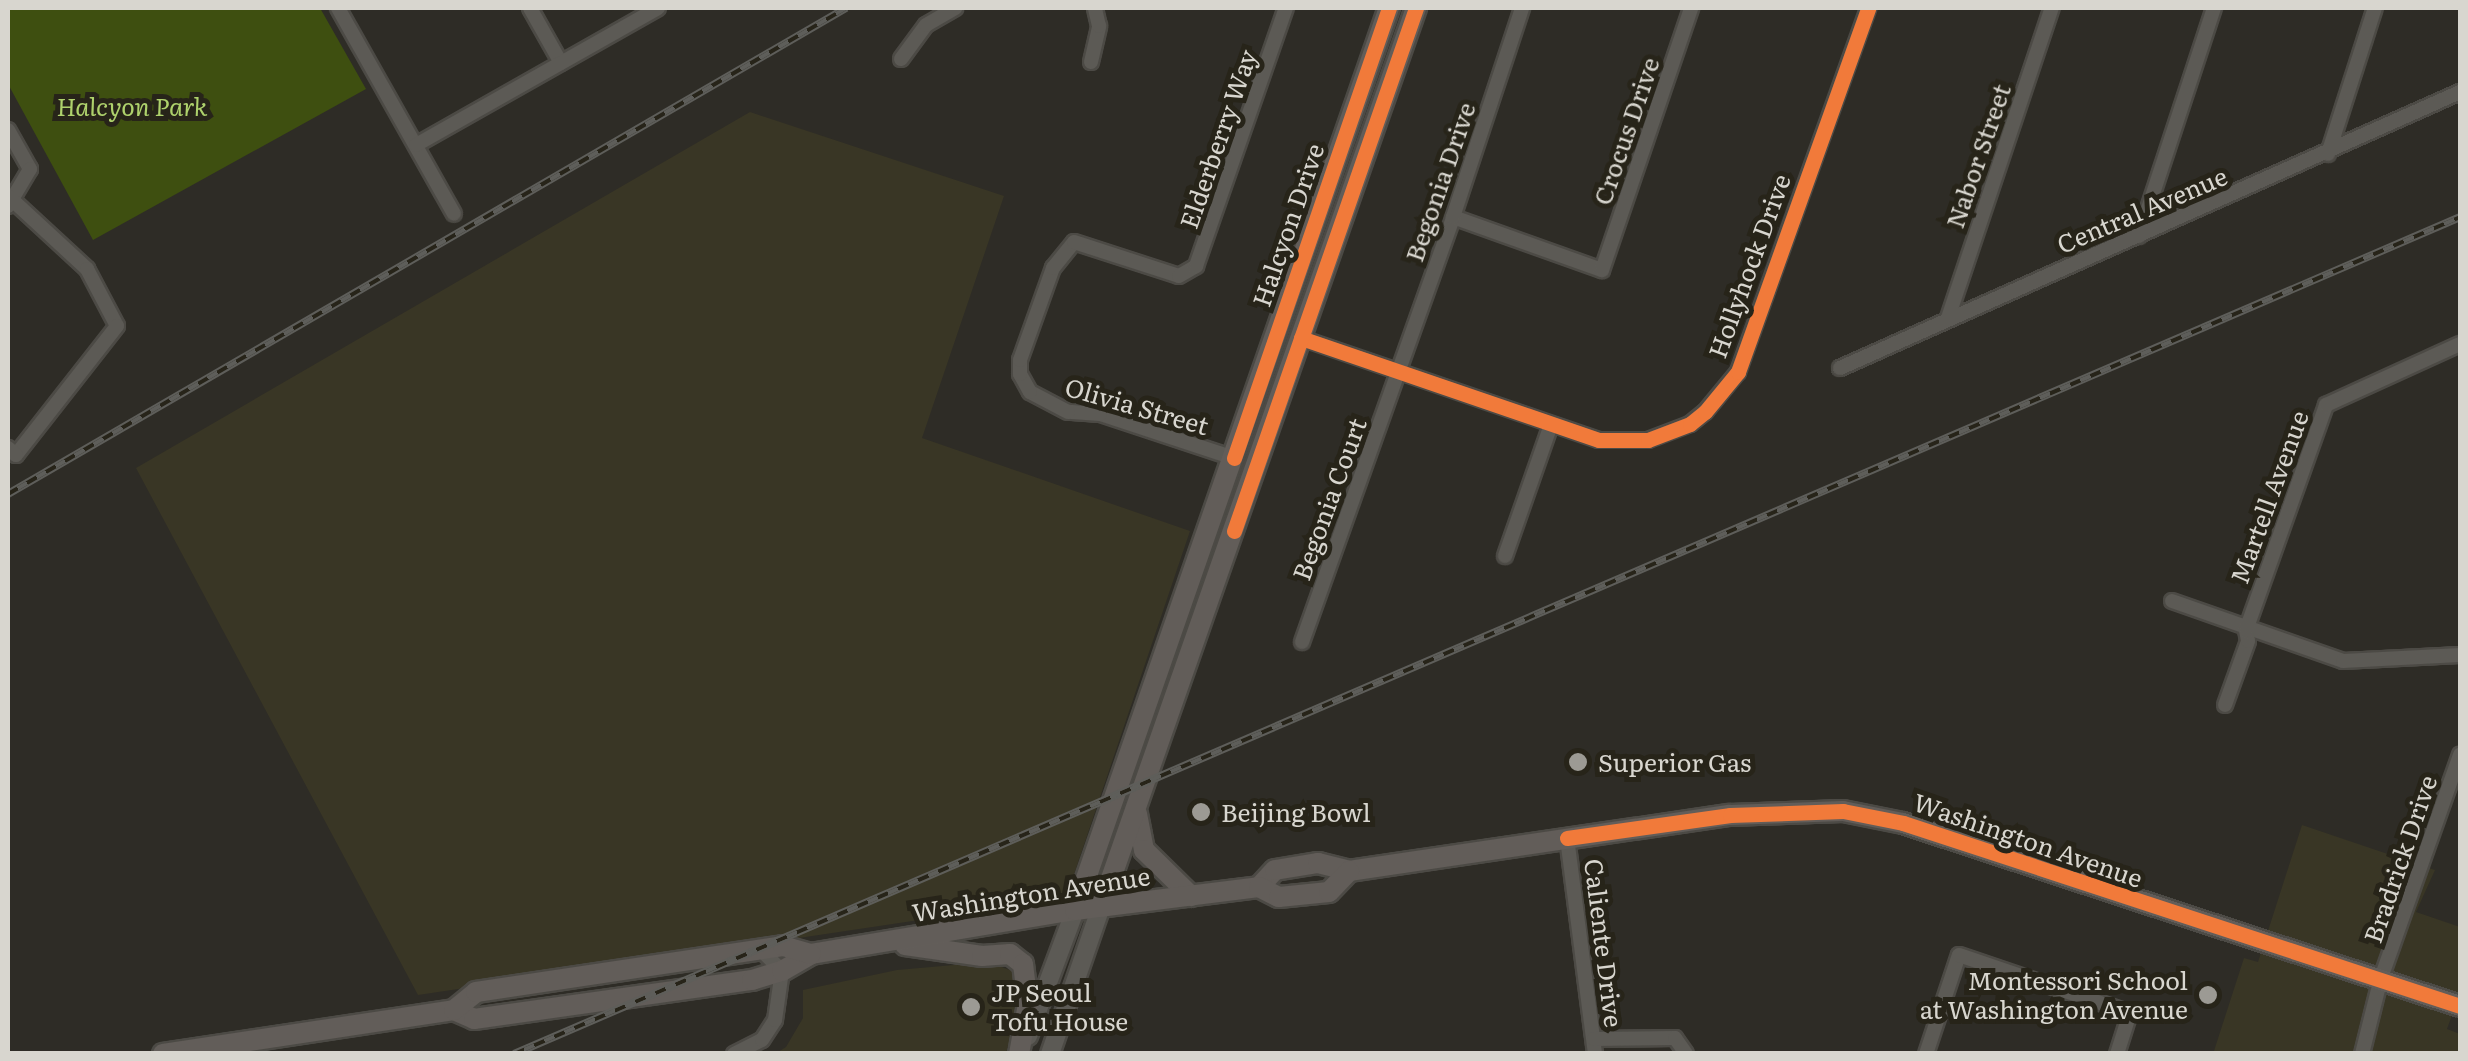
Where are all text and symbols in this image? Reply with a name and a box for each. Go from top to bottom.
street label: Elderberry Way [1173,46,1263,232]
street label: Crocus Drive [1587,53,1665,209]
street label: Nabor Street [1939,80,2017,232]
park label: Halcyon Park [56,91,208,121]
street label: Begonia Drive [1399,98,1481,266]
street label: Halcyon Drive [1246,140,1330,310]
street label: Central Avenue [2052,161,2232,259]
street label: Hollyhock Drive [1702,170,1796,362]
street label: Olivia Street [1062,371,1212,441]
street label: Martell Avenue [2224,406,2314,588]
street label: Begonia Court [1286,414,1372,584]
place label: Superior Gas [1598,747,1751,777]
marker: Superior Gas [1567,751,1589,773]
street label: Bradrick Drive [2357,771,2443,947]
street label: Washington Avenue [1909,787,2147,893]
place label: Beijing Bowl [1221,797,1371,827]
marker: Beijing Bowl [1190,801,1212,823]
street label: Caliente Drive [1579,857,1629,1029]
street label: Washington Avenue [910,860,1152,928]
place label: Montessori School at Washington Avenue [1920,966,2188,1025]
place label: JP Seoul Tofu House [991,978,1128,1037]
marker: Montessori School at Washington Avenue [2197,984,2219,1006]
marker: JP Seoul Tofu House [960,996,982,1018]

